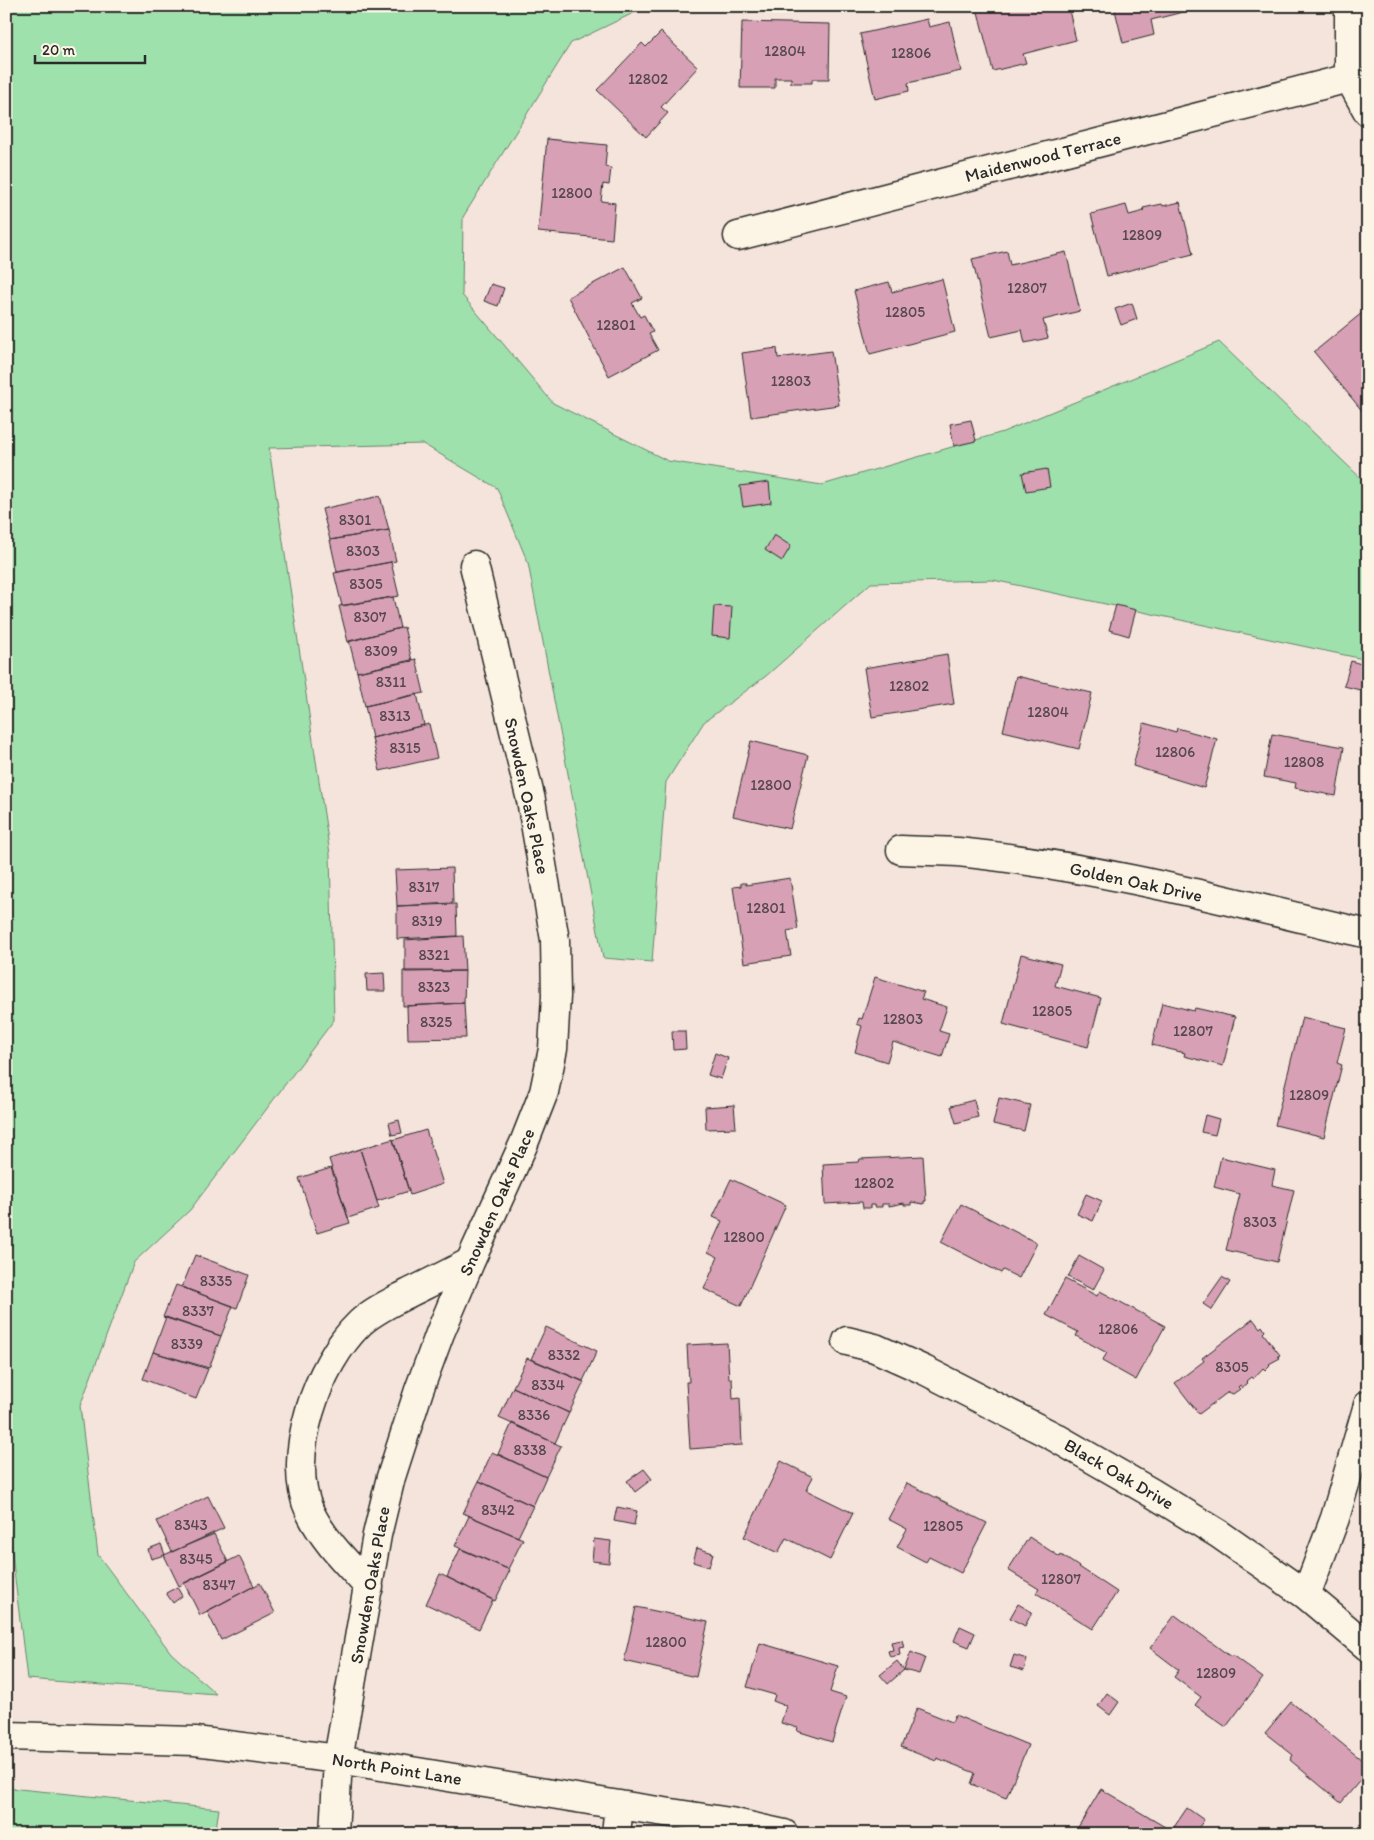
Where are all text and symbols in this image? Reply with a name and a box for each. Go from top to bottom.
scale bar [35,32,145,64]
text: 20 m [42,41,76,59]
house number: 12804 [764,42,806,60]
house number: 12806 [891,44,931,62]
house number: 12802 [628,70,668,88]
street label: Maidenwood Terrace [963,127,1123,187]
house number: 12800 [551,184,593,202]
house number: 12809 [1122,226,1162,244]
house number: 12807 [1007,279,1047,297]
house number: 12805 [885,303,925,321]
house number: 12801 [596,316,636,334]
house number: 12803 [771,372,811,390]
house number: 8301 [339,511,371,529]
house number: 8303 [346,542,380,560]
house number: 8305 [349,575,383,593]
house number: 8307 [353,608,387,626]
house number: 8309 [364,642,398,660]
house number: 8311 [376,673,406,691]
house number: 12802 [889,677,929,695]
house number: 12804 [1027,703,1069,721]
house number: 8313 [379,707,411,725]
street label: Snowden Oaks Place [500,716,554,876]
house number: 8315 [389,739,421,757]
house number: 12806 [1155,743,1195,761]
house number: 12808 [1284,753,1324,771]
house number: 12800 [750,776,792,794]
street label: Golden Oak Drive [1068,857,1204,907]
house number: 8317 [409,878,440,896]
house number: 12801 [746,899,786,917]
house number: 8319 [411,912,443,930]
house number: 8321 [418,946,450,964]
house number: 8323 [418,978,450,996]
house number: 12805 [1032,1002,1072,1020]
house number: 12803 [883,1010,923,1028]
house number: 8325 [420,1013,452,1031]
house number: 12807 [1173,1022,1213,1040]
house number: 12809 [1289,1086,1329,1104]
street label: Snowden Oaks Place [455,1125,539,1279]
house number: 12802 [854,1174,894,1192]
house number: 8303 [1243,1213,1277,1231]
house number: 12800 [723,1228,765,1246]
house number: 8335 [200,1272,232,1290]
house number: 8337 [182,1302,215,1320]
house number: 12806 [1098,1320,1138,1338]
house number: 8339 [171,1335,203,1353]
house number: 8332 [548,1346,580,1364]
house number: 8305 [1215,1358,1249,1376]
house number: 8334 [531,1376,565,1394]
house number: 8336 [518,1406,550,1424]
street label: Black Oak Drive [1060,1434,1178,1514]
house number: 8338 [514,1441,546,1459]
house number: 8342 [481,1501,515,1519]
street label: Snowden Oaks Place [345,1505,395,1665]
house number: 8343 [174,1516,208,1534]
house number: 12805 [923,1517,963,1535]
house number: 8345 [179,1550,213,1568]
house number: 12807 [1041,1570,1081,1588]
house number: 8347 [203,1576,236,1594]
house number: 12800 [645,1633,687,1651]
house number: 12809 [1196,1664,1236,1682]
street label: North Point Lane [331,1748,463,1790]

